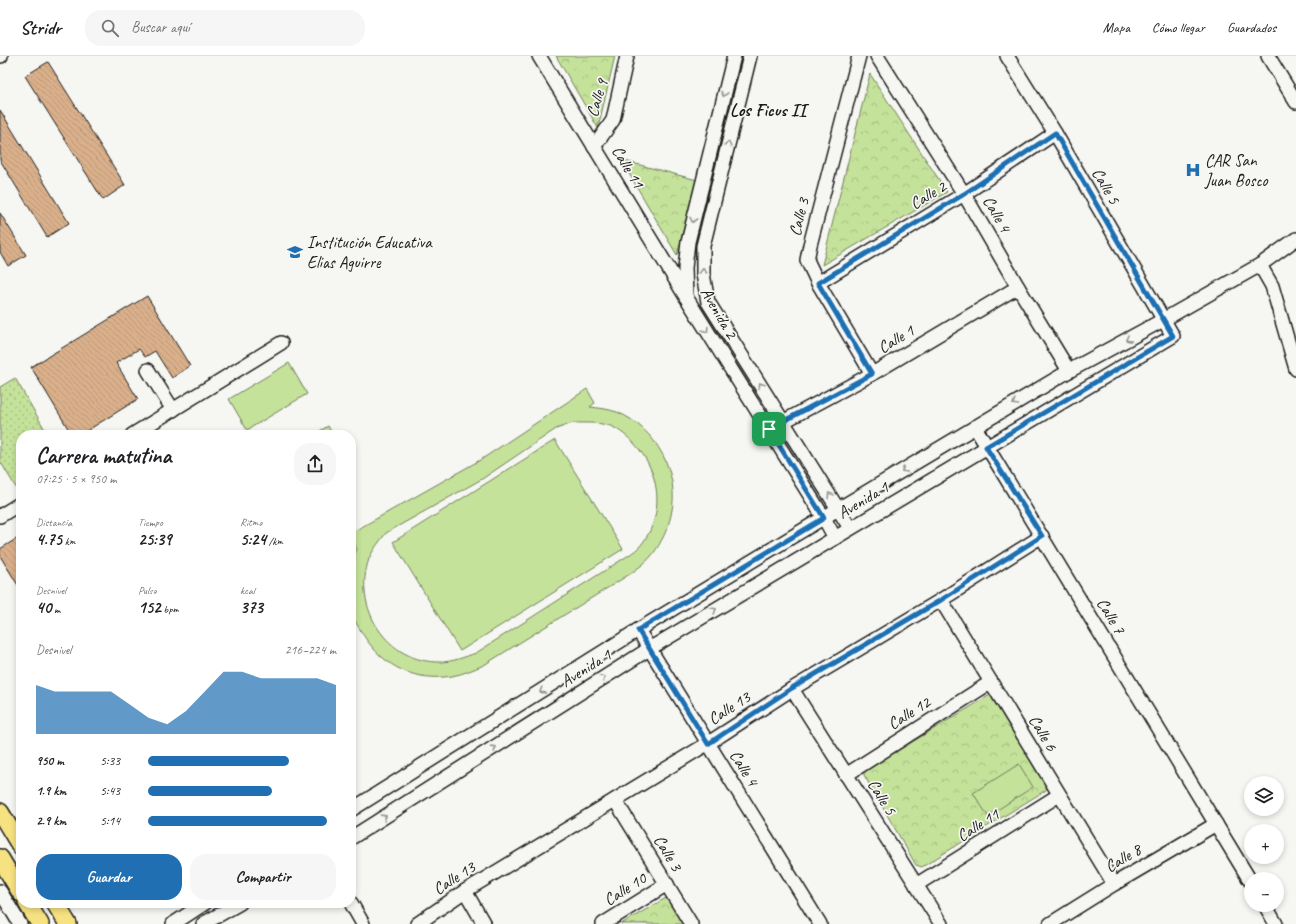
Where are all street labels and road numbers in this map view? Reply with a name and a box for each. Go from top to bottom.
street label: Calle 9 [581,75,613,119]
street label: Calle 11 [607,142,650,193]
street label: Calle 5 [1087,164,1125,209]
street label: Calle 2 [906,175,951,214]
street label: Calle 4 [978,192,1017,238]
street label: Calle 3 [784,194,814,238]
street label: Avenida 2 [696,284,743,344]
street label: Calle 1 [874,319,919,358]
street label: Avenida 1 [834,476,893,523]
street label: Calle 7 [1092,594,1131,639]
street label: Avenida 1 [557,644,616,692]
street label: Calle 13 [704,686,755,729]
street label: Calle 12 [884,691,935,734]
street label: Calle 6 [1024,711,1063,756]
street label: Calle 4 [725,746,764,792]
street label: Calle 5 [863,775,902,820]
street label: Calle 11 [953,803,1004,846]
street label: Calle 3 [649,831,688,876]
street label: Calle 8 [1101,838,1147,877]
street label: Calle 13 [429,856,480,899]
street label: Calle 10 [600,867,651,910]

